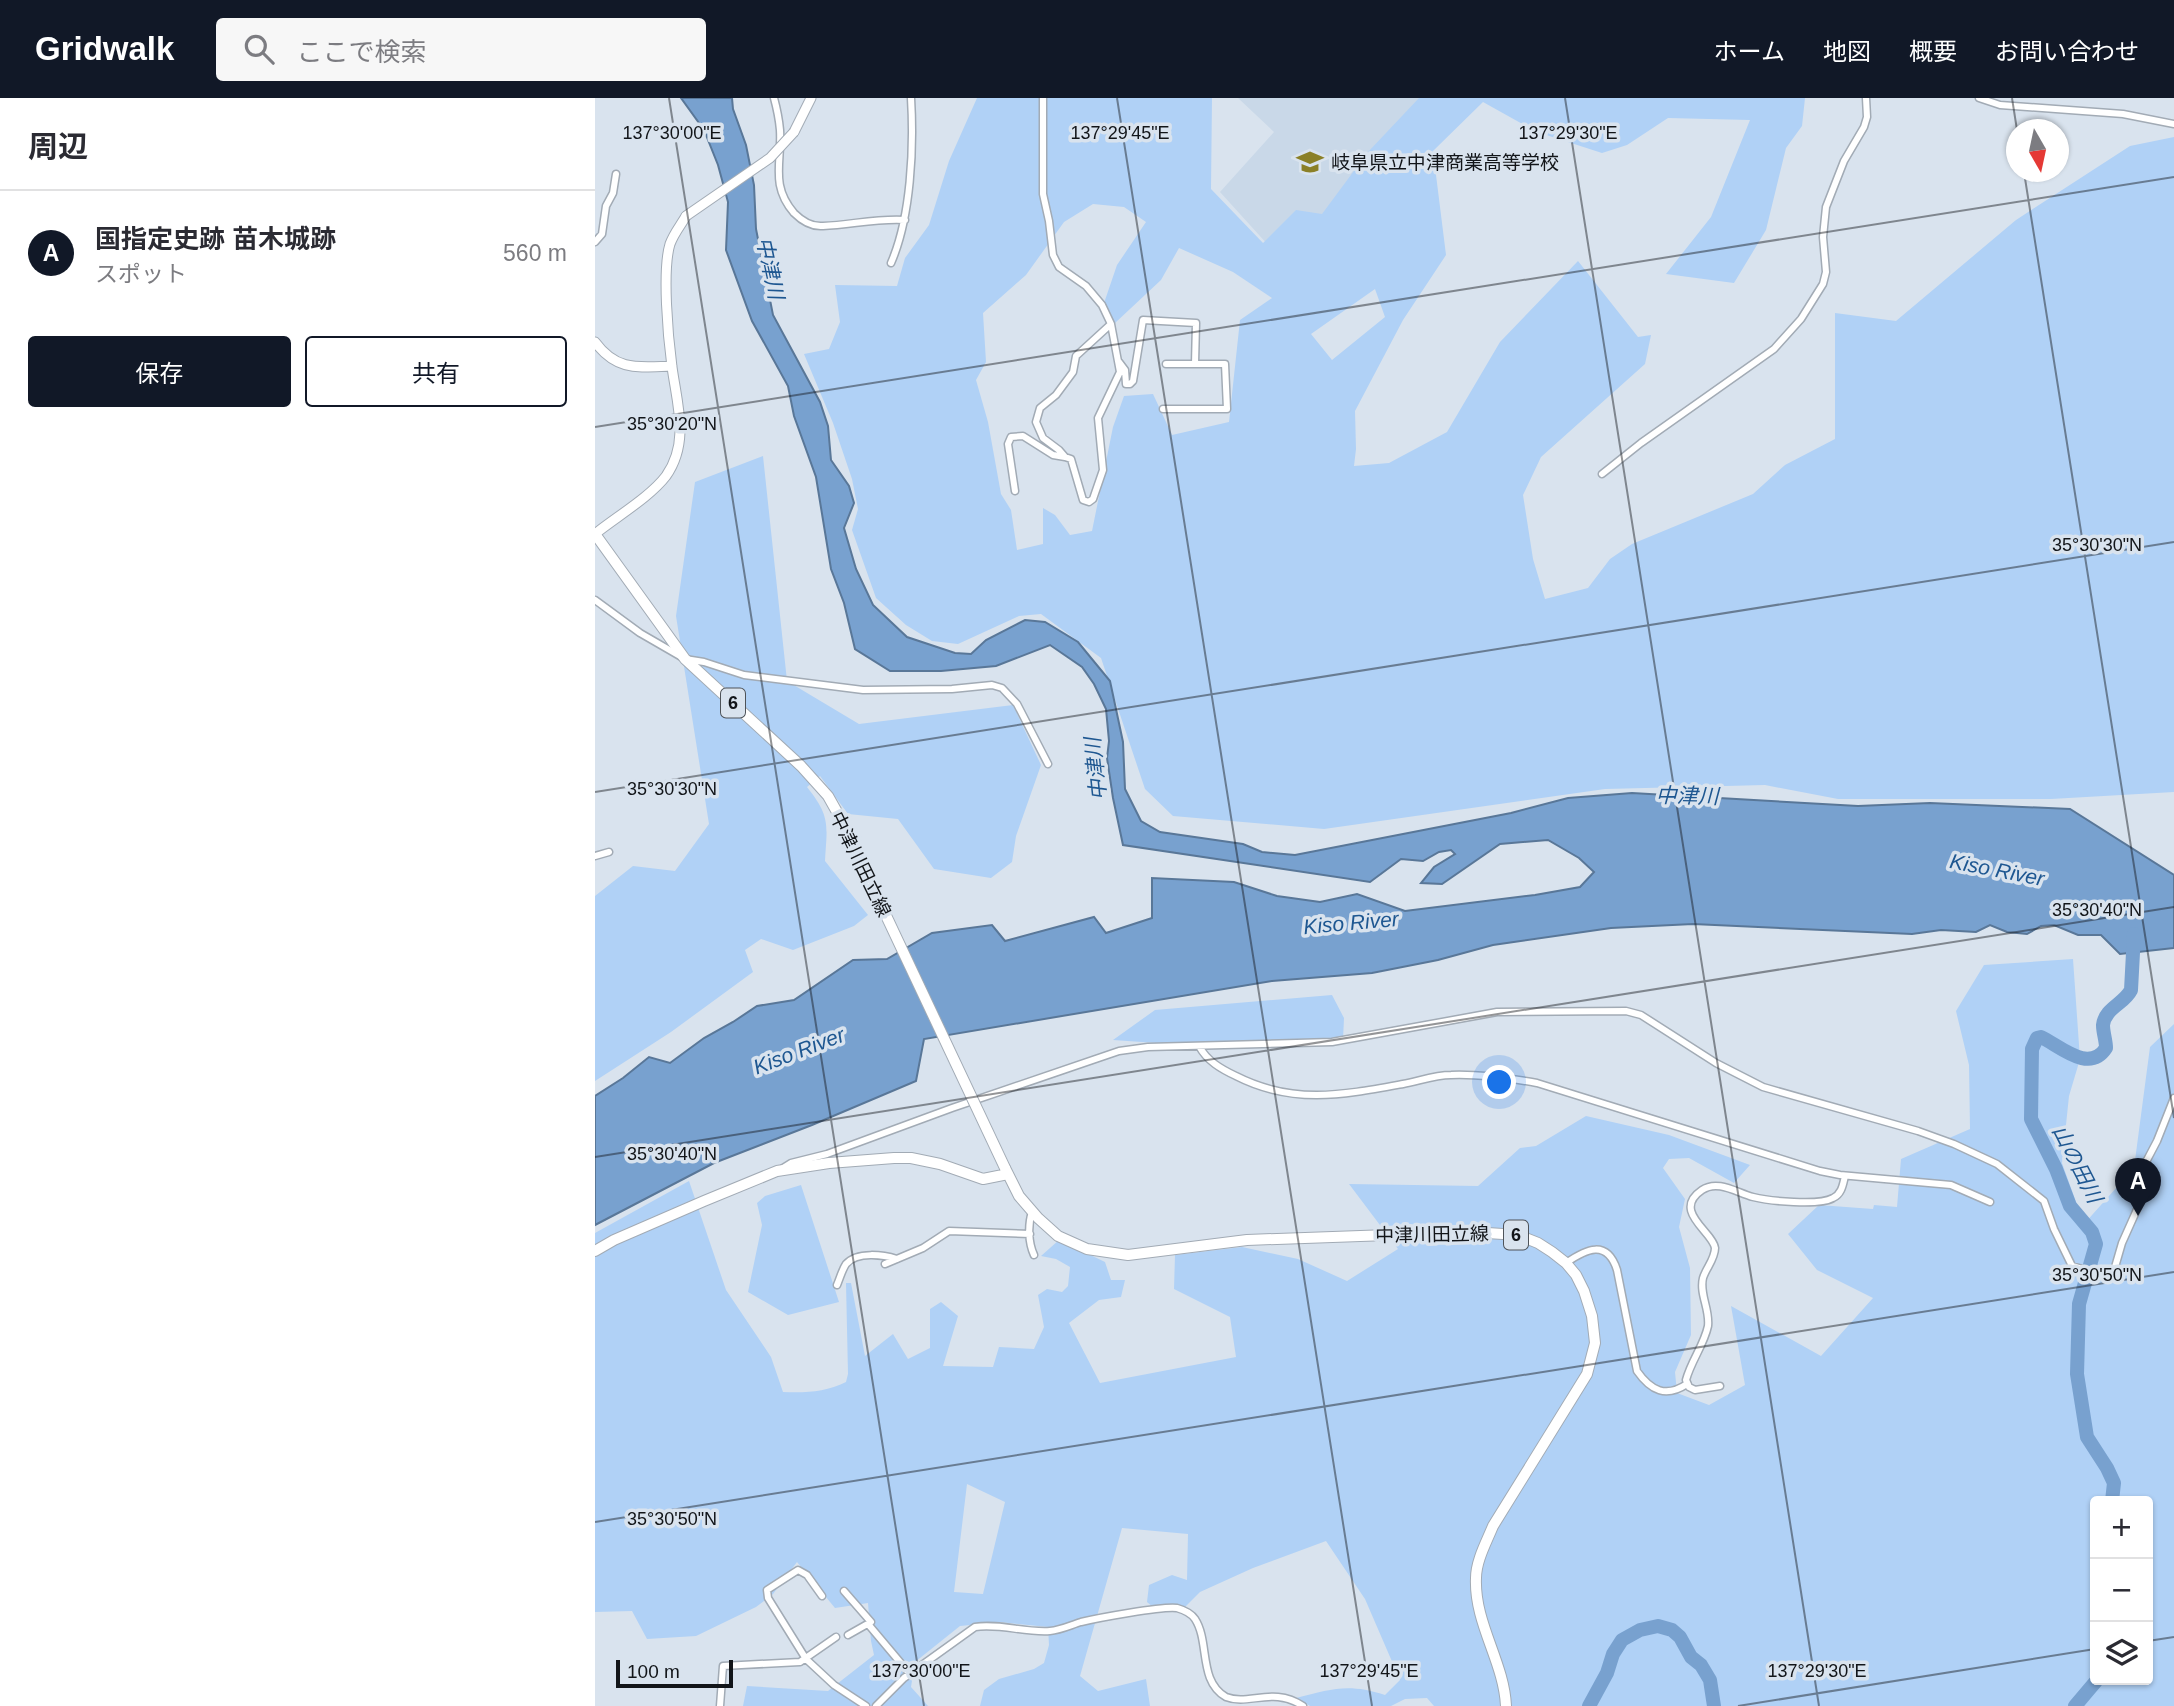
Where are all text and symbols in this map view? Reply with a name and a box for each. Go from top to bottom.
search box [216,18,706,81]
text: Gridwalk [35,30,174,67]
icon: search [240,30,278,68]
text: ここで検索 [296,37,426,67]
text: ホーム [1714,38,1785,65]
text: 地図 [1823,38,1871,65]
text: 概要 [1909,38,1957,65]
text: お問い合わせ [1995,38,2139,65]
north arrow [2006,119,2069,182]
text: 137°30'00"E [622,123,722,143]
text: 137°29'45"E [1070,123,1170,143]
text: 137°29'30"E [1518,123,1618,143]
text: 周辺 [28,130,88,163]
school or university icon: 岐阜県立中津商業高等学校 [1295,147,1325,177]
place label: 岐阜県立中津商業高等学校 [1331,152,1559,173]
text: 国指定史跡 苗木城跡 [95,224,336,254]
water label: 中津川 [753,235,789,303]
text: A [43,240,59,266]
text: 560 m [503,240,567,266]
text: スポット [95,261,187,287]
button: 保存 [28,336,291,407]
button: 共有 [305,336,567,407]
text: 35°30'20"N [627,414,717,434]
text: 35°30'30"N [2052,535,2142,555]
road number: 6 [721,688,745,718]
water label: 中津川 [1081,735,1110,802]
text: 35°30'30"N [627,779,717,799]
water label: 中津川 [1655,783,1721,808]
street label: 中津川田立線 [826,808,895,920]
water label: Kiso River [1948,849,2047,890]
text: 35°30'40"N [2052,900,2142,920]
water label: Kiso River [1302,907,1401,938]
water label: Kiso River [750,1022,849,1078]
your location [1482,1065,1516,1099]
water label: 山の田川 [2048,1121,2108,1208]
text: 35°30'40"N [627,1144,717,1164]
pin: A [2115,1158,2161,1216]
road number: 6 [1504,1220,1528,1250]
street label: 中津川田立線 [1375,1223,1489,1246]
text: 35°30'50"N [2052,1265,2142,1285]
map controls [2090,1496,2153,1685]
button: + [2090,1496,2153,1559]
text: 35°30'50"N [627,1509,717,1529]
button: − [2090,1559,2153,1622]
button: layers [2090,1622,2153,1685]
scale bar [616,1657,733,1689]
text: 100 m [627,1661,680,1682]
text: 137°30'00"E [871,1661,971,1681]
text: 137°29'45"E [1319,1661,1419,1681]
text: 137°29'30"E [1767,1661,1867,1681]

